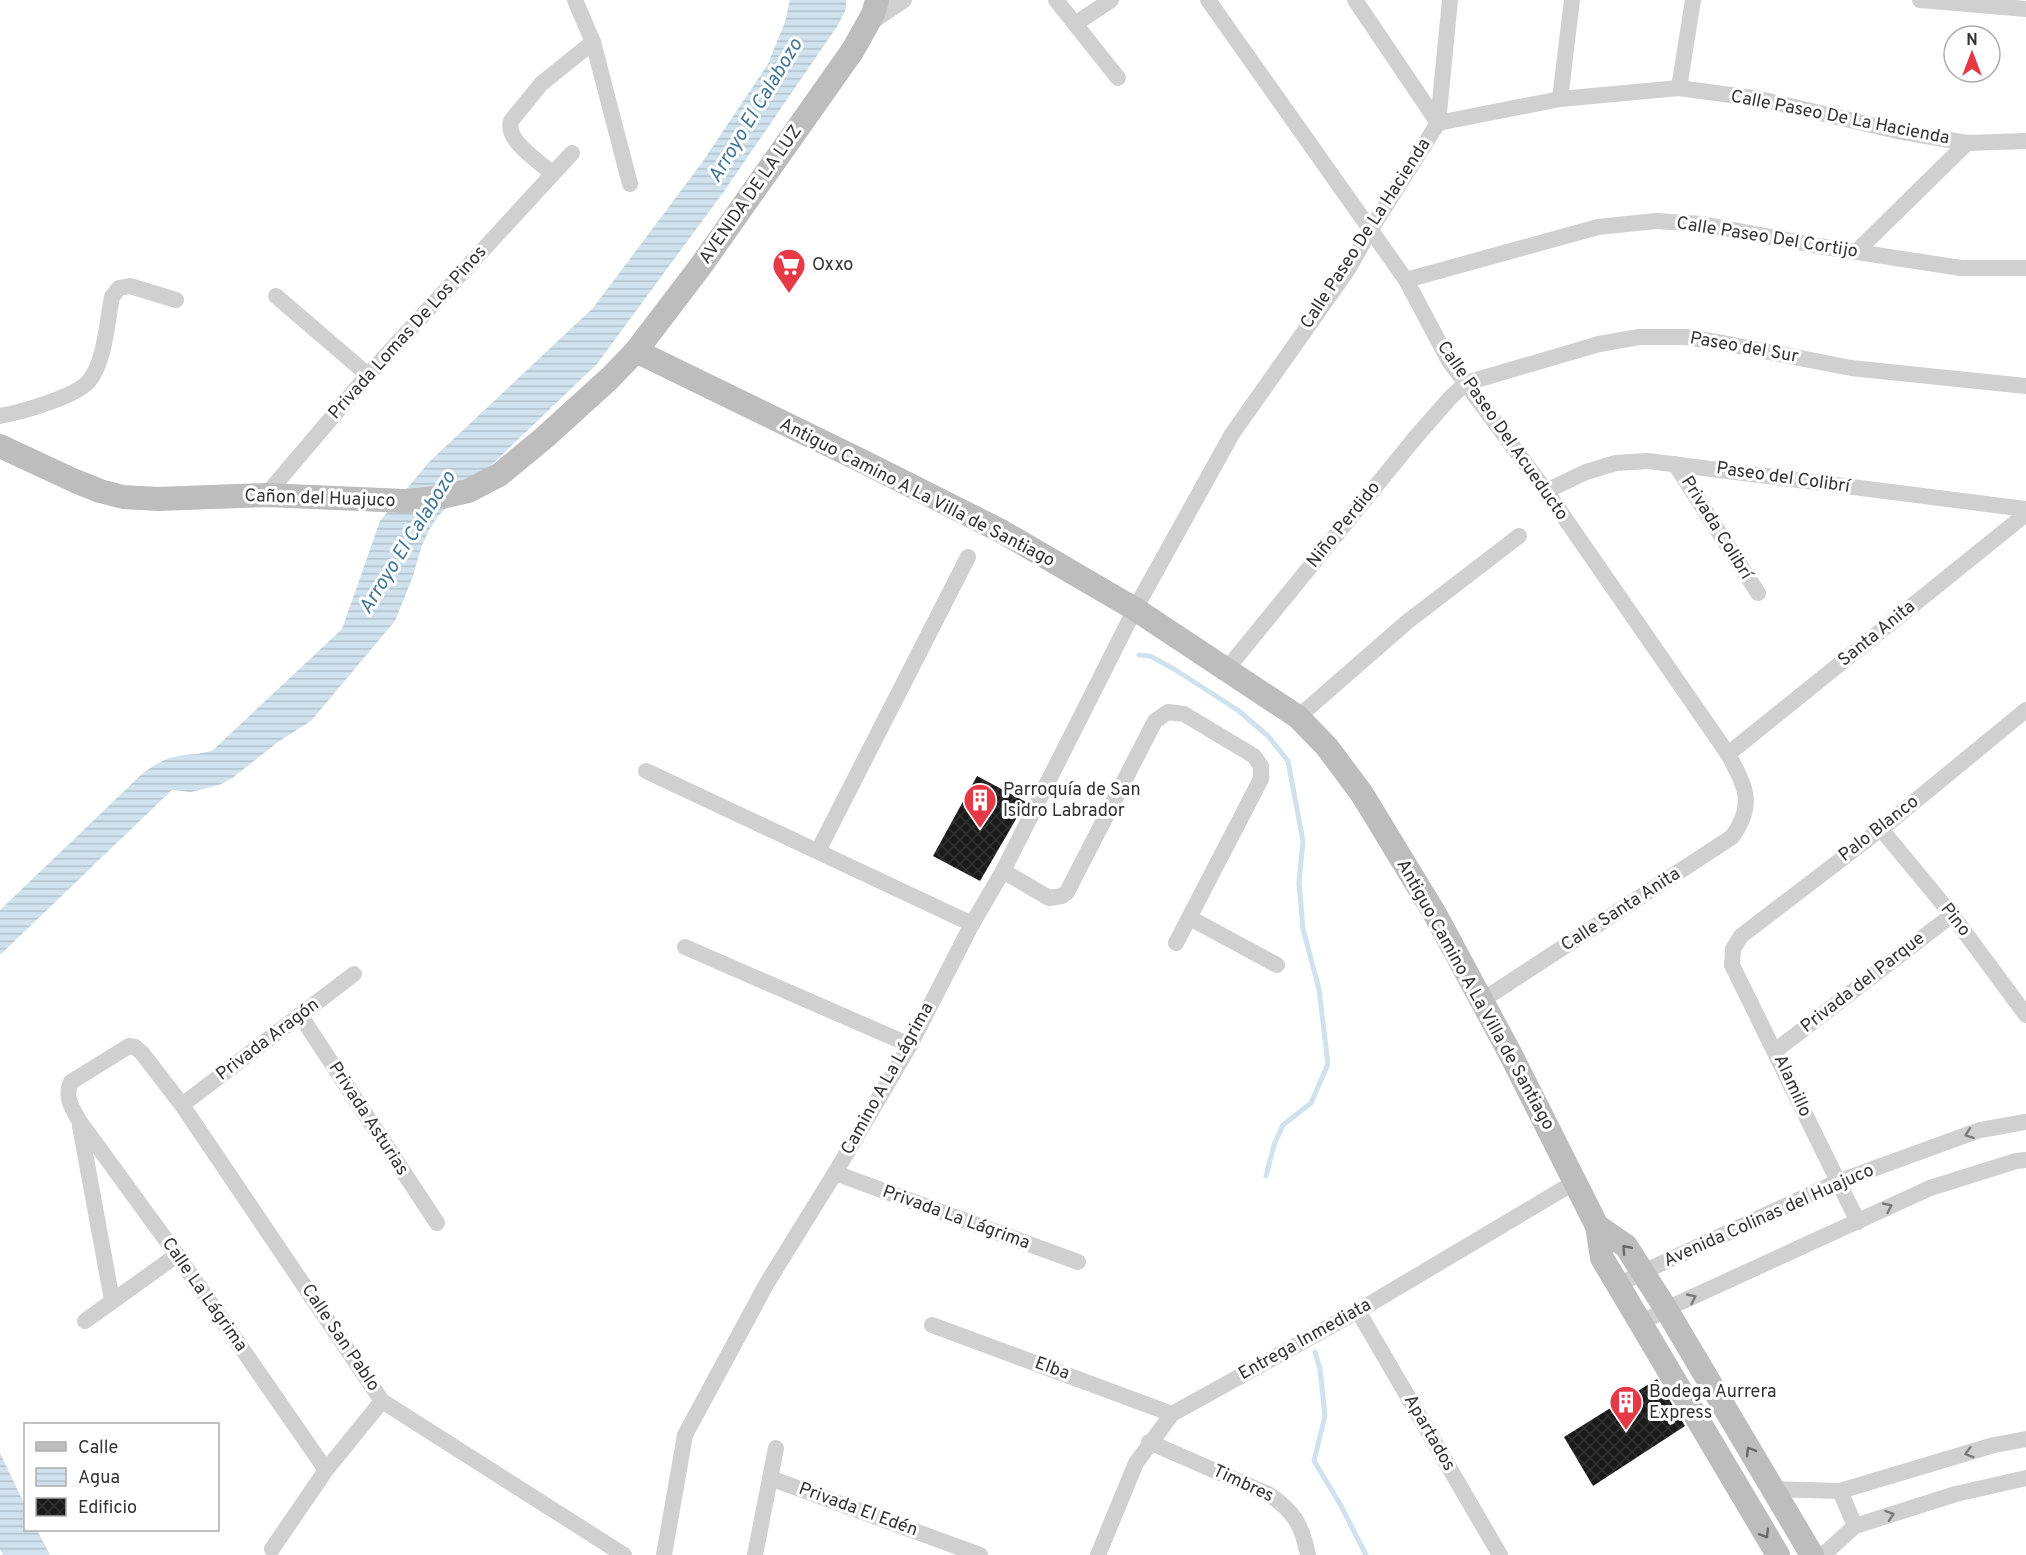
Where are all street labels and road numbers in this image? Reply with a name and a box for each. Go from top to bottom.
street label: Calle Paseo De La Hacienda [1729,85,1951,151]
street label: AVENIDA DE LA LUZ [694,121,808,269]
street label: Calle Paseo De La Hacienda [1296,134,1436,334]
street label: Calle Paseo Del Cortijo [1675,212,1859,264]
street label: Privada Lomas De Los Pinos [324,241,492,425]
street label: Paseo del Sur [1688,327,1800,369]
street label: Calle Paseo Del Acueducto [1431,337,1573,525]
street label: Antiguo Camino A La Villa de Santiago [775,413,1059,573]
street label: Paseo del Colibrí [1715,457,1853,499]
street label: Privada Colibrí [1675,472,1758,585]
street label: Niño Perdido [1302,477,1386,573]
street label: Cañon del Huajuco [244,485,396,513]
street label: Santa Anita [1834,596,1920,672]
street label: Palo Blanco [1834,791,1924,867]
street label: Antiguo Camino A La Villa de Santiago [1391,856,1559,1134]
street label: Calle Santa Anita [1557,863,1685,957]
street label: Pino [1935,899,1975,941]
street label: Privada del Parque [1796,927,1930,1039]
street label: Privada Aragón [212,994,324,1086]
street label: Camino A La Lágrima [837,999,939,1159]
street label: Alamillo [1768,1051,1816,1121]
street label: Privada Asturias [323,1058,413,1180]
street label: Avenida Colinas del Huajuco [1660,1159,1878,1273]
street label: Privada La Lágrima [879,1181,1033,1255]
street label: Calle La Lágrima [156,1233,252,1357]
street label: Calle San Pablo [296,1280,384,1396]
street label: Entrega Inmediata [1235,1294,1375,1386]
street label: Elba [1031,1352,1073,1386]
street label: Apartados [1398,1391,1460,1475]
street label: Timbres [1209,1460,1277,1508]
street label: Privada El Edén [795,1478,921,1542]

